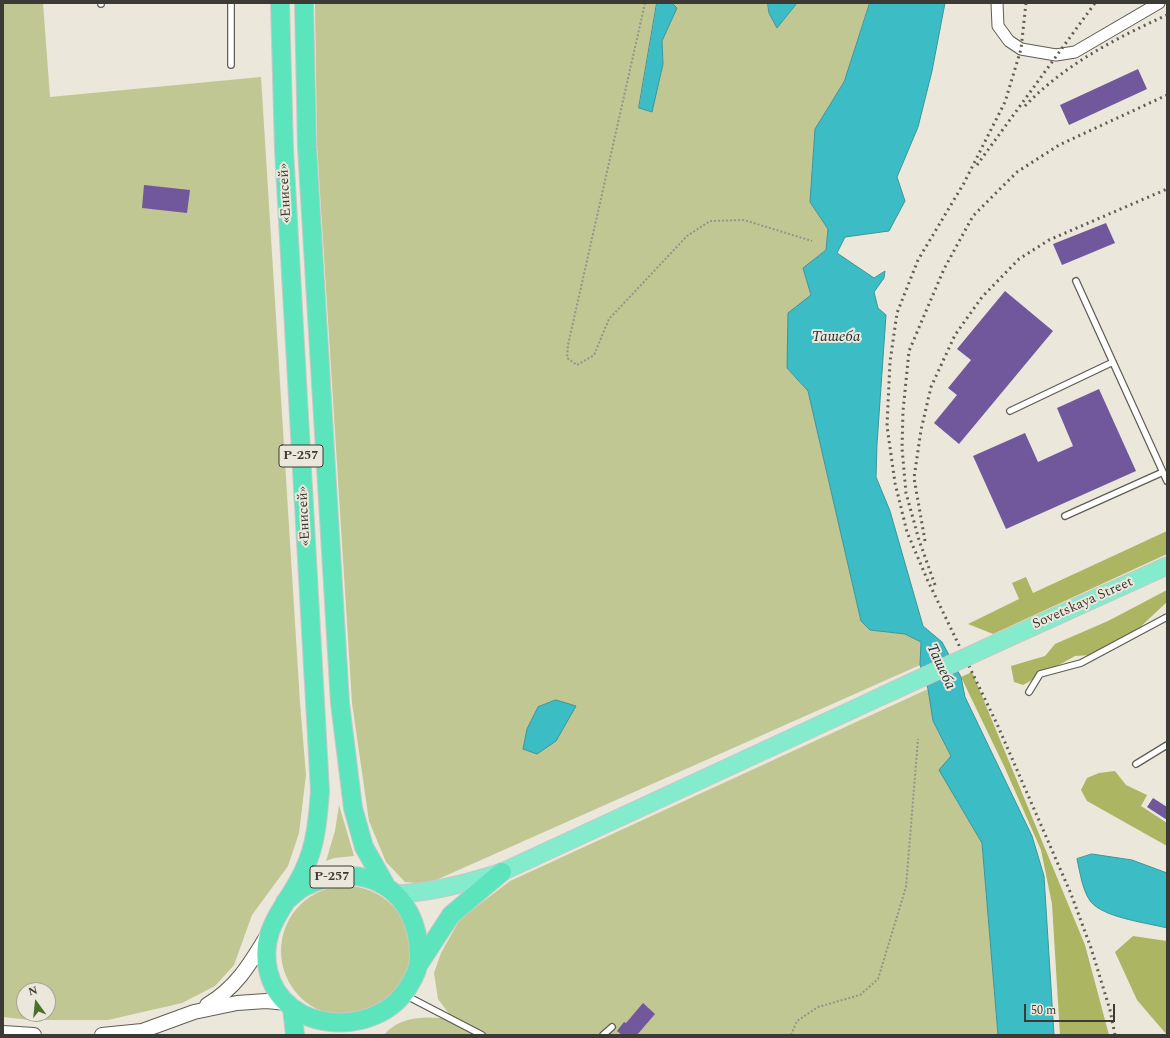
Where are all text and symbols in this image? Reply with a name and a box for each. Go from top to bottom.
street label: «Енисей» [276,163,296,223]
water label: Ташеба [812,329,860,347]
road number: Р-257 [279,445,323,467]
street label: «Енисей» [295,486,315,546]
street label: Sovetskaya Street [1030,574,1136,634]
water label: Ташеба [922,641,958,693]
road number: Р-257 [310,866,354,888]
north arrow [16,982,56,1022]
text: N [26,982,40,1000]
scale bar [1026,996,1117,1022]
text: 50 m [1031,1001,1056,1020]

